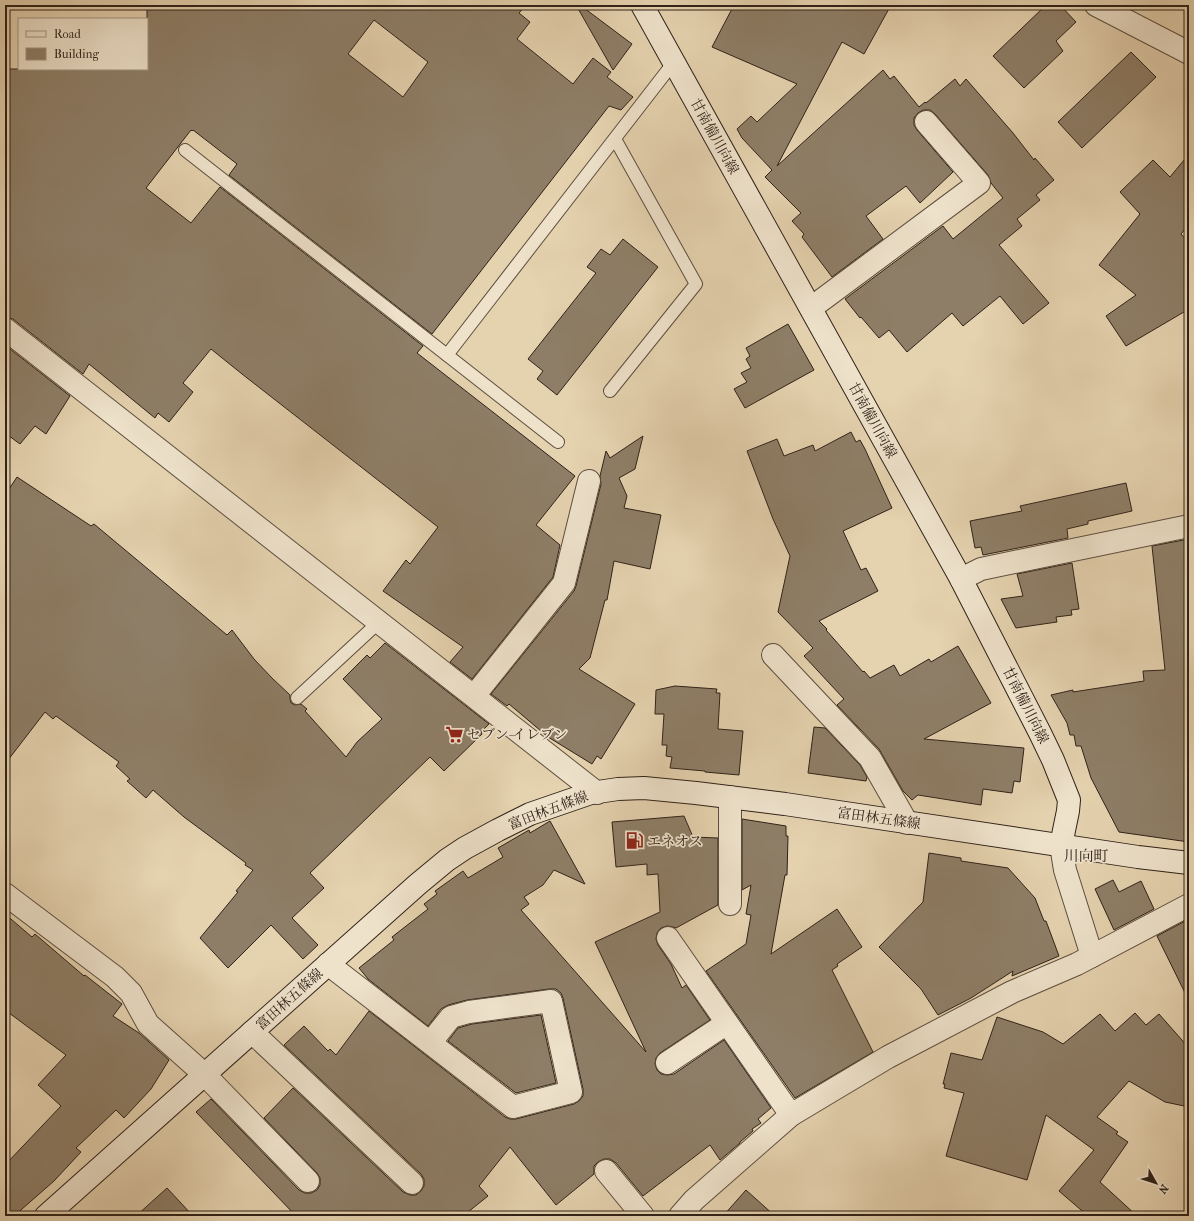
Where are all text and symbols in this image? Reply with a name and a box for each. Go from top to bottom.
legend [18,18,148,70]
text: Road [54,27,81,41]
text: Building [54,47,99,61]
street label: 甘南備川向線 [687,95,742,177]
street label: 甘南備川向線 [845,379,900,461]
street label: 甘南備川向線 [999,664,1052,747]
supermarket icon: セブン-イレブン [444,724,464,744]
place label: セブン-イレブン [467,726,568,743]
street label: 富田林五條線 [506,787,590,833]
street label: 富田林五條線 [836,804,922,833]
fuel station icon: エネオス [624,831,644,851]
place label: エネオス [647,833,703,850]
district label: 川向町 [1063,847,1109,865]
street label: 富田林五條線 [252,965,326,1034]
north arrow [1136,1163,1176,1203]
text: N [1155,1182,1171,1197]

